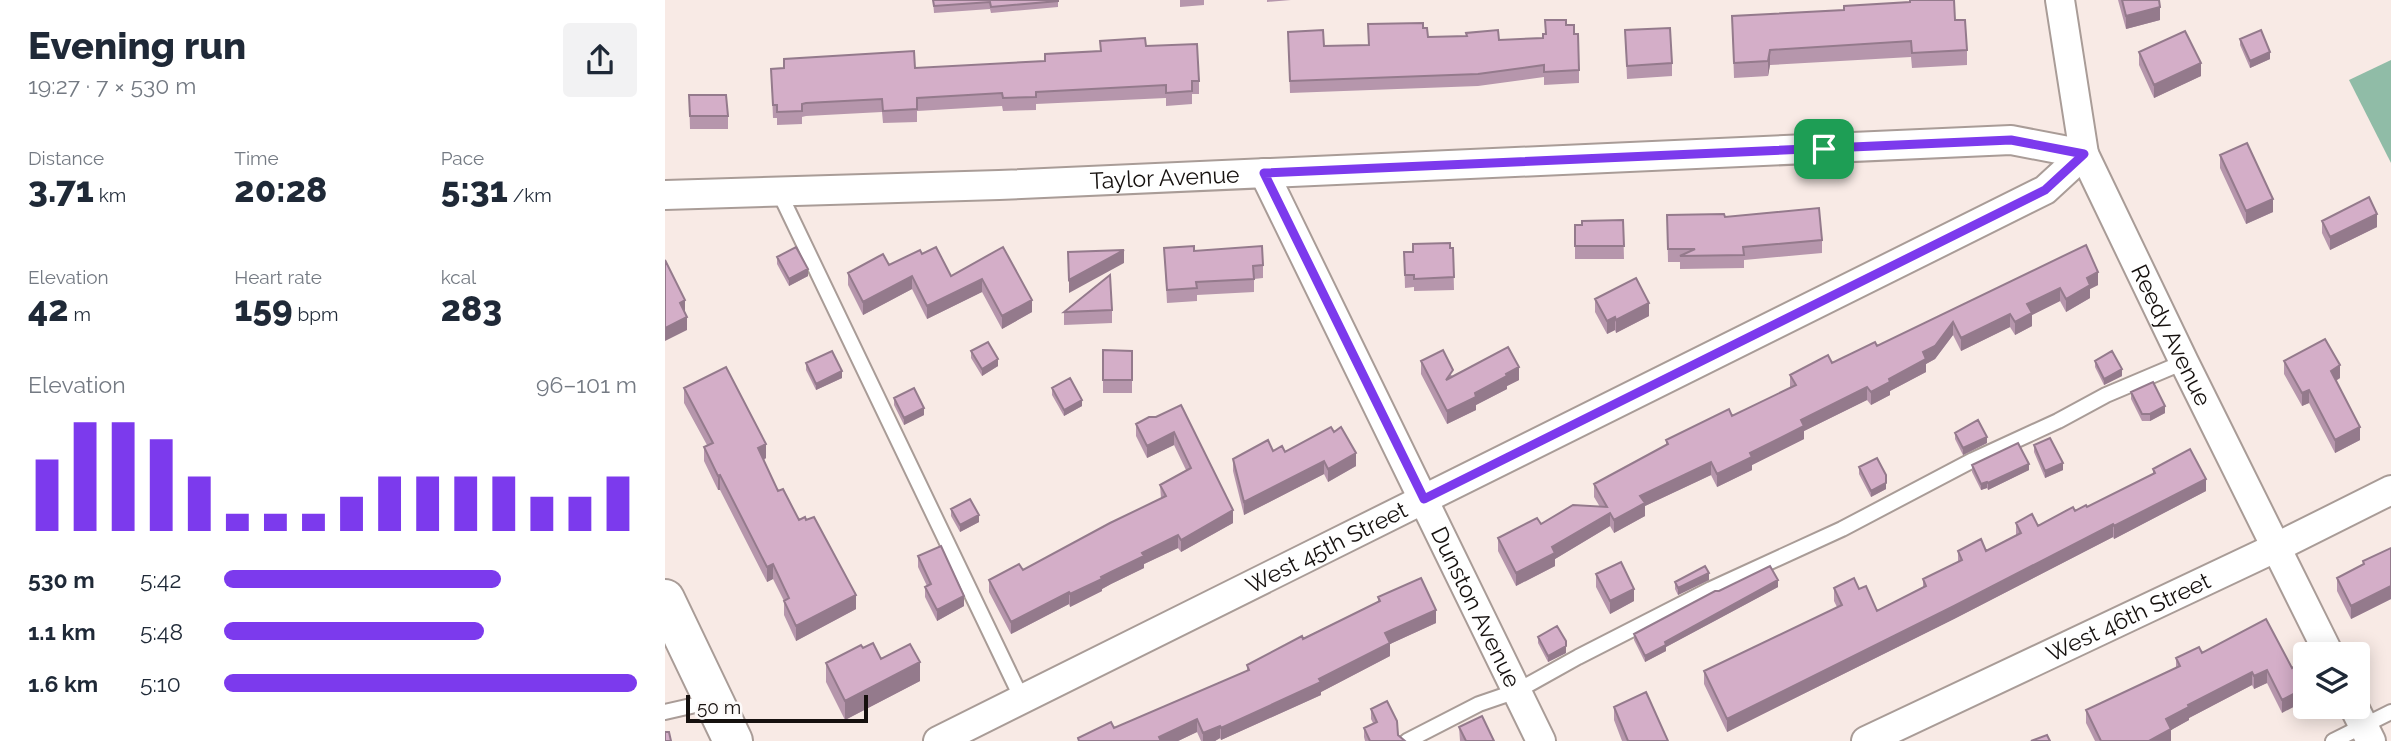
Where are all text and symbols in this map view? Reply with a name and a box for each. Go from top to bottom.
text: Evening run [28,23,246,68]
button: share [563,23,637,97]
text: 19:27 · 7 × 530 m [28,72,196,99]
pin [1794,119,1854,179]
icon: arrive [1805,130,1843,168]
text: Distance [28,147,104,169]
text: Time [234,147,279,169]
text: Pace [441,147,484,169]
street label: Taylor Avenue [1089,160,1240,194]
text: 3.71 [28,169,94,210]
text: 20:28 [234,169,327,210]
text: 5:31 [441,169,508,210]
text: km [94,184,126,206]
text: /km [508,184,552,206]
street label: Reedy Avenue [2126,260,2218,410]
text: Elevation [28,266,109,288]
text: Heart rate [234,266,322,288]
text: kcal [441,266,476,288]
text: 42 [28,288,69,329]
text: 159 [234,288,293,329]
text: 283 [441,288,502,329]
text: m [69,303,91,325]
text: bpm [293,303,338,325]
text: Elevation [28,371,126,398]
text: 96–101 m [536,371,637,398]
street label: West 45th Street [1241,496,1412,599]
street label: Dunston Avenue [1426,522,1527,692]
text: 530 m [28,566,95,593]
text: 5:42 [140,566,181,593]
street label: West 46th Street [2042,566,2215,667]
text: 1.1 km [28,618,96,645]
text: 5:48 [140,618,183,645]
map controls [2293,642,2370,719]
button: layers [2293,642,2370,719]
text: 1.6 km [28,670,98,697]
text: 5:10 [140,670,181,697]
scale bar [686,692,868,724]
text: 50 m [697,696,741,718]

